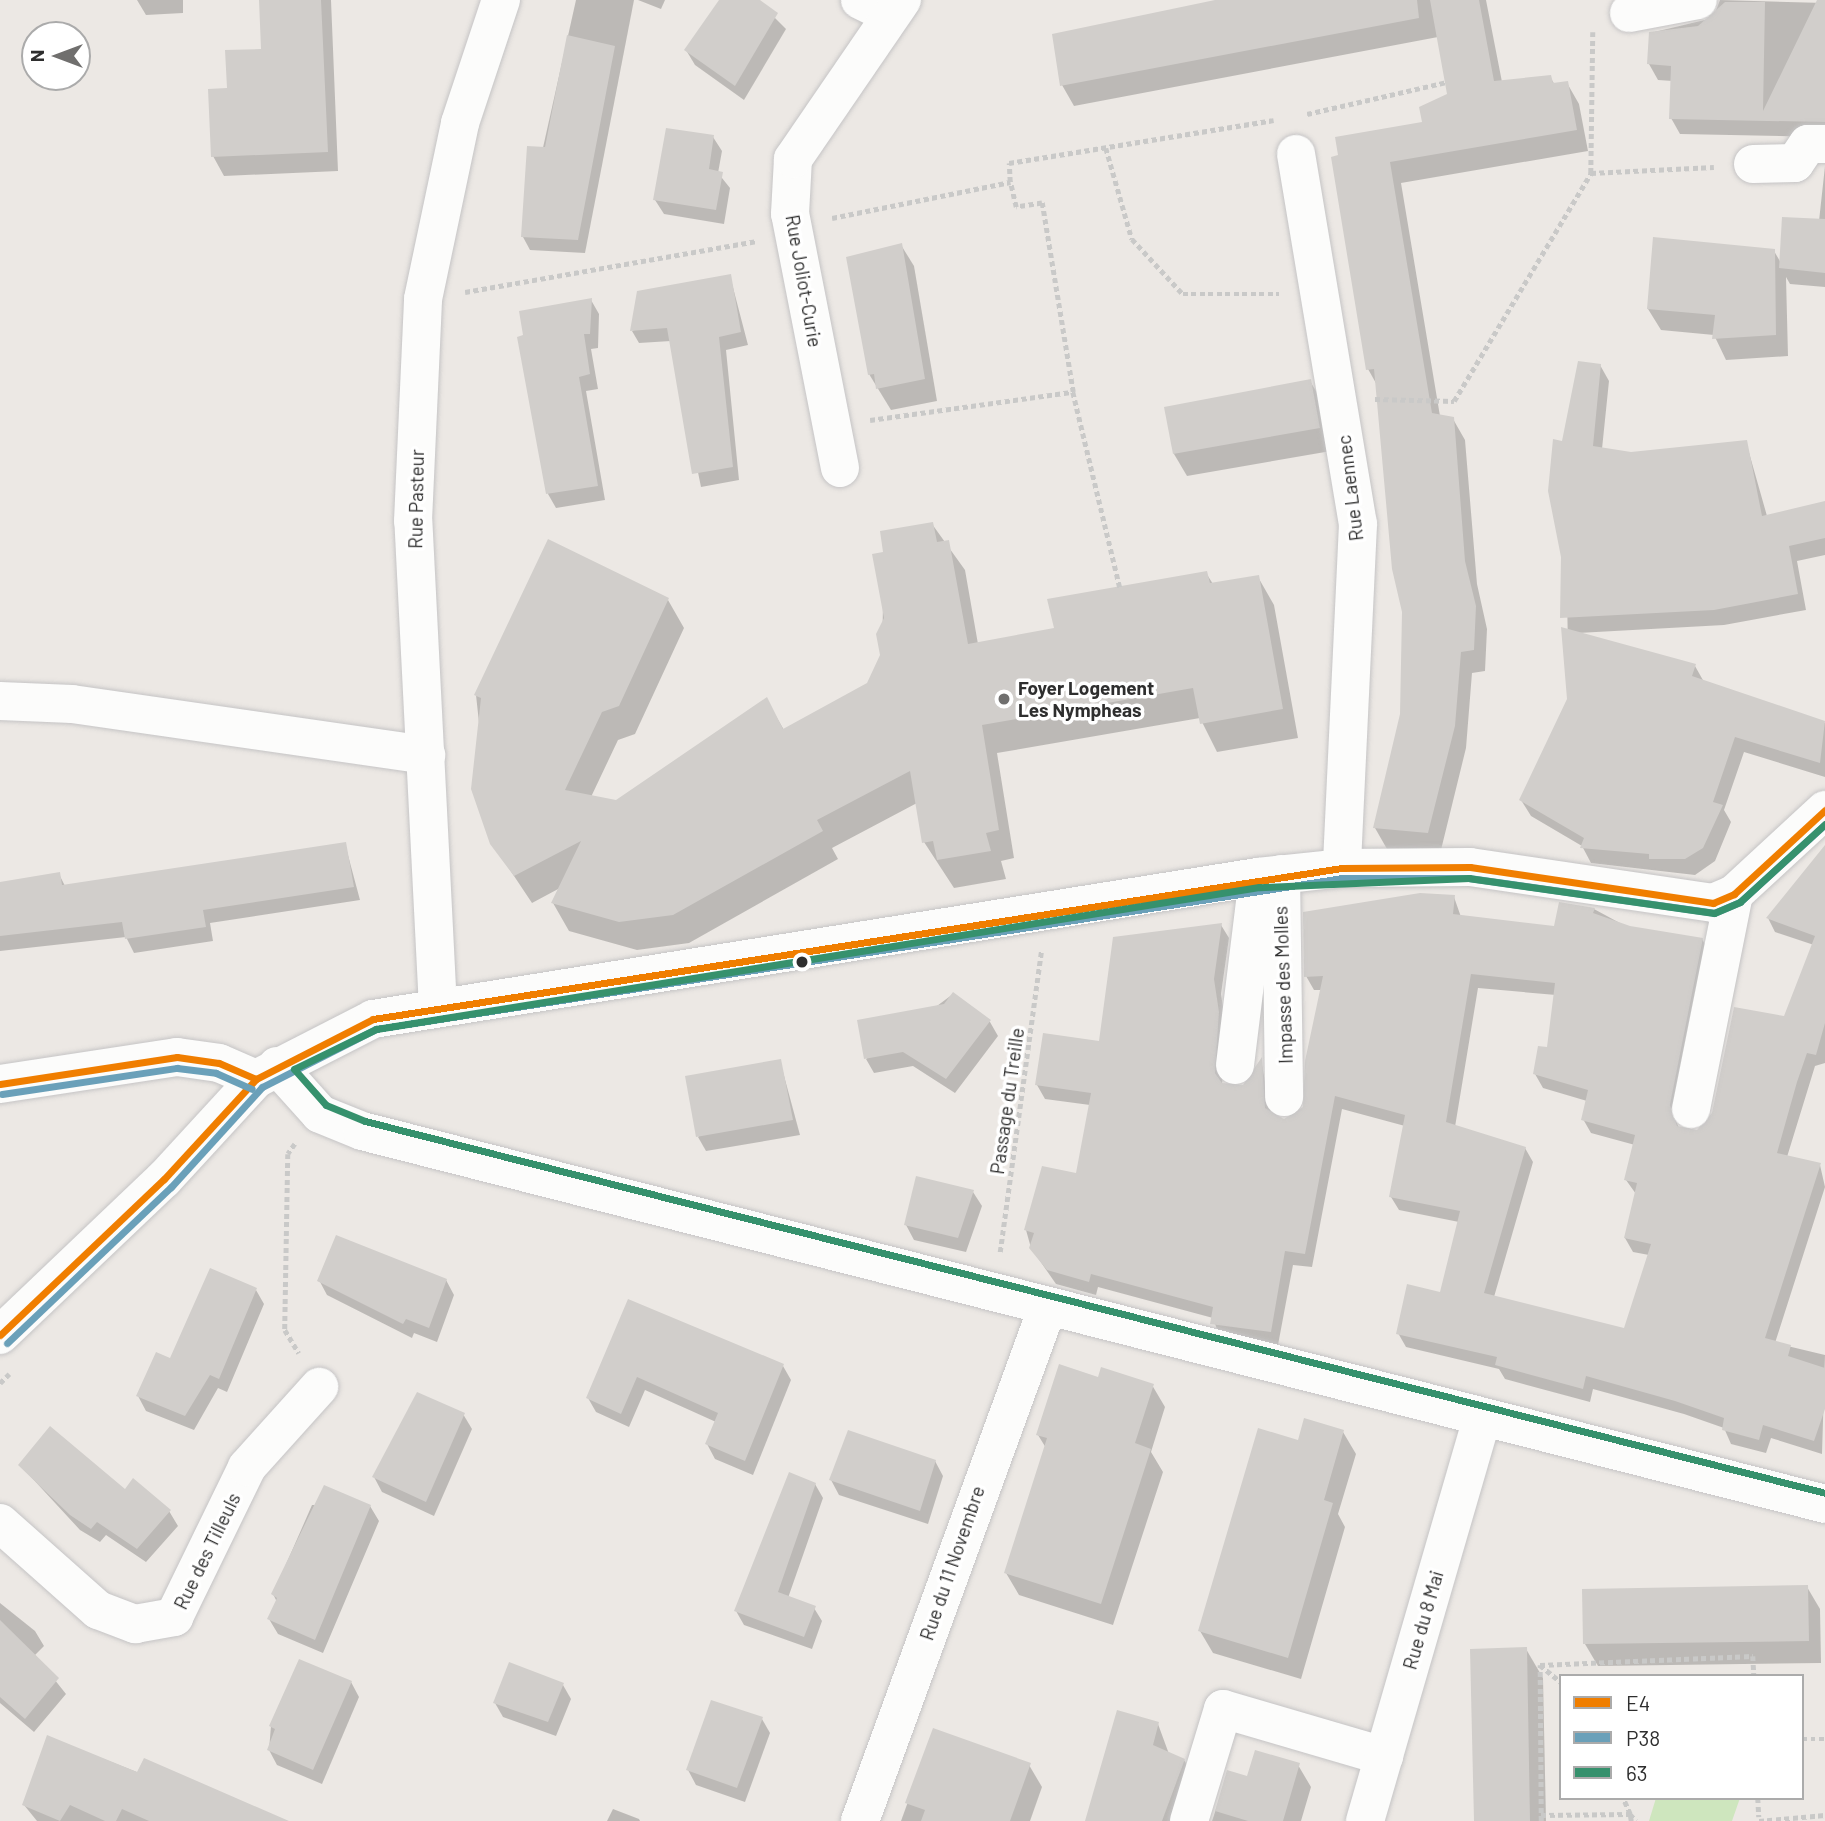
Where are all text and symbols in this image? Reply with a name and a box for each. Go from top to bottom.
north arrow [21,21,91,91]
text: N [25,50,48,62]
street label: Rue Joliot-Curie [781,213,827,349]
street label: Rue Laennec [1332,434,1368,542]
street label: Rue Pasteur [404,449,428,549]
place label: Foyer Logement Les Nympheas [1018,677,1154,721]
marker: Foyer Logement Les Nympheas [996,691,1012,707]
street label: Impasse des Molles [1269,906,1297,1064]
unlabelled marker [795,955,809,969]
street label: Passage du Treille [985,1026,1029,1176]
street label: Rue du 11 Novembre [915,1483,989,1643]
street label: Rue des Tilleuls [169,1489,245,1613]
street label: Rue du 8 Mai [1398,1568,1448,1672]
legend [1559,1674,1804,1800]
text: E4 [1626,1690,1650,1715]
text: P38 [1626,1725,1660,1750]
text: 63 [1626,1760,1648,1785]

